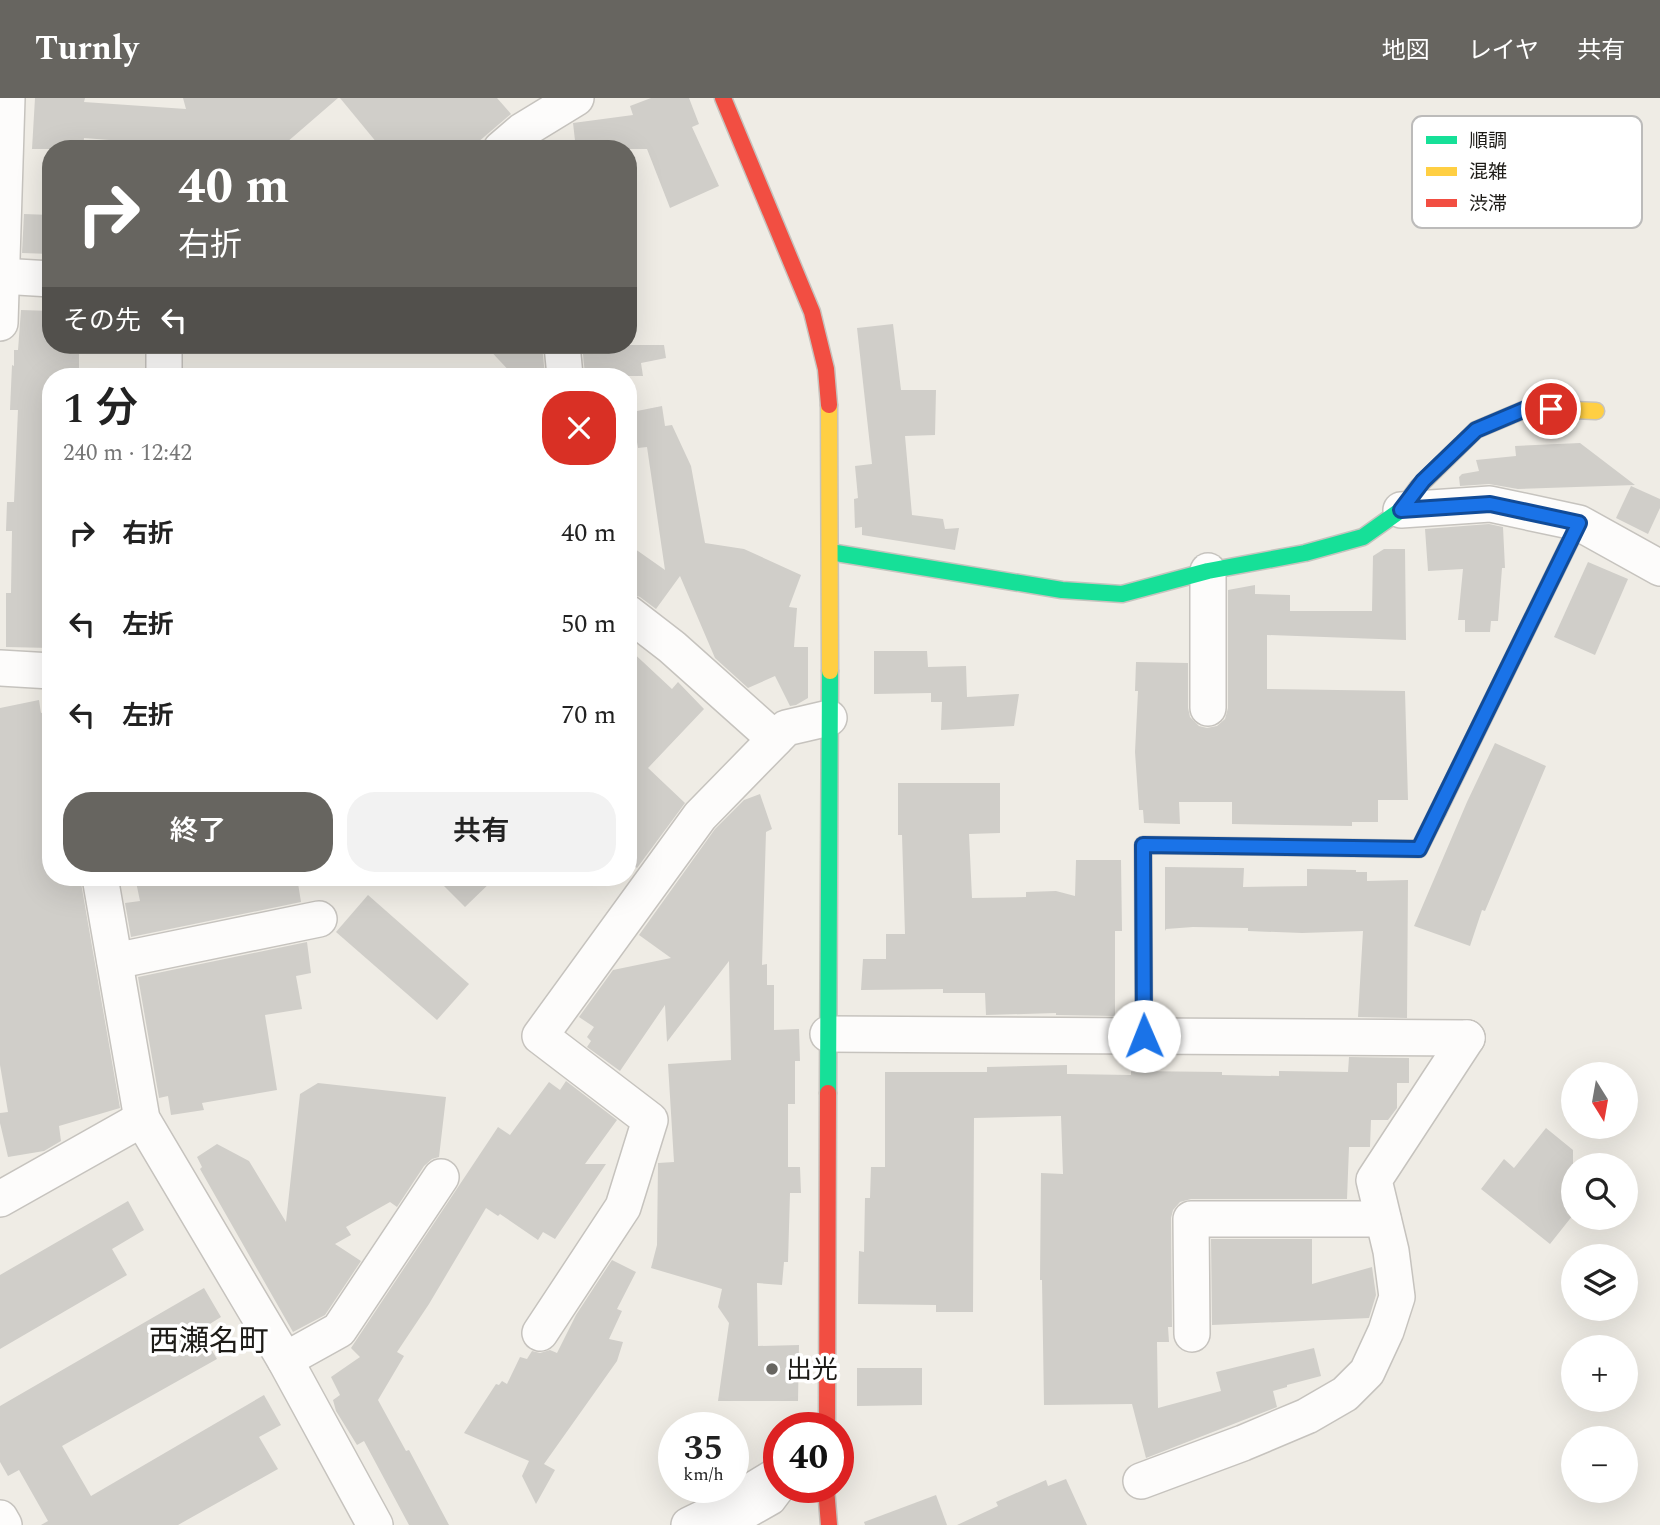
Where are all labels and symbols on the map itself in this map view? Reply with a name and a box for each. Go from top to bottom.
legend [1412,116,1642,228]
text: 順調 [1469,127,1507,156]
text: 混雑 [1469,158,1507,187]
text: 渋滞 [1469,190,1507,219]
pin [1521,379,1581,439]
position arrow [1107,999,1181,1073]
north arrow [1561,1062,1638,1139]
district label: 西瀬名町 [149,1319,269,1365]
place label: 出光 [786,1350,838,1390]
marker: 出光 [764,1361,780,1377]
speed limit sign: 40 [763,1412,854,1503]

